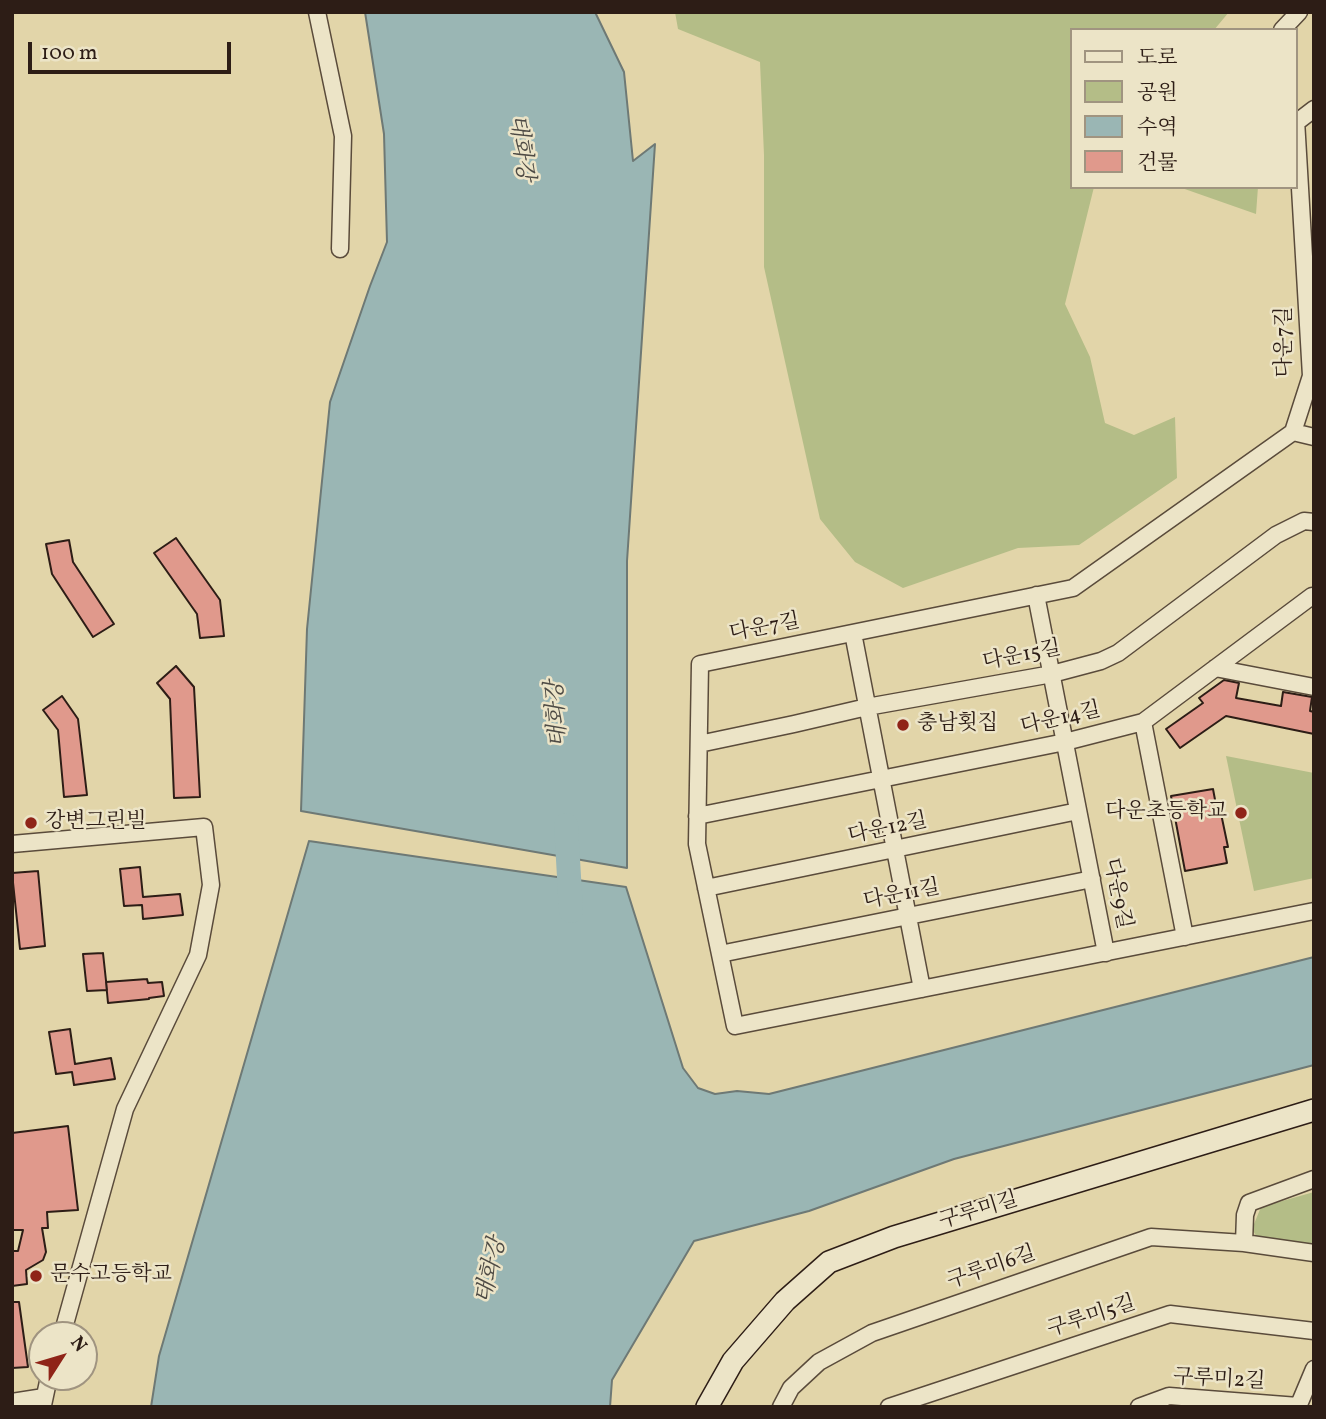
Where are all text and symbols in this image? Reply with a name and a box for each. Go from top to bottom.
scale bar [32,28,234,72]
legend [1070,28,1298,189]
text: 100 m [41,39,98,68]
text: 도로 [1137,44,1178,73]
text: 공원 [1137,79,1178,108]
water label: 태화강 [501,113,537,183]
text: 수역 [1137,114,1178,143]
text: 건물 [1137,149,1178,178]
street label: 다운7길 [1273,306,1299,378]
street label: 다운7길 [728,610,802,648]
street label: 다운15길 [981,637,1063,677]
water label: 태화강 [543,680,575,748]
street label: 다운14길 [1018,699,1104,741]
place label: 충남횟집 [917,712,998,738]
marker: 충남횟집 [895,717,911,733]
place label: 다운초등학교 [1105,800,1227,826]
marker: 다운초등학교 [1233,805,1249,821]
street label: 다운12길 [846,809,930,851]
place label: 강변그린빌 [45,810,146,836]
marker: 강변그린빌 [23,815,39,831]
street label: 다운9길 [1097,856,1135,932]
street label: 다운11길 [862,876,942,916]
street label: 구루미길 [937,1188,1021,1236]
water label: 태화강 [472,1235,514,1307]
street label: 구루미6길 [945,1242,1039,1296]
place label: 문수고등학교 [50,1263,172,1289]
marker: 문수고등학교 [28,1268,44,1284]
street label: 구루미5길 [1045,1292,1139,1344]
north arrow [28,1321,98,1391]
text: N [64,1331,93,1358]
street label: 구루미2길 [1172,1366,1266,1396]

